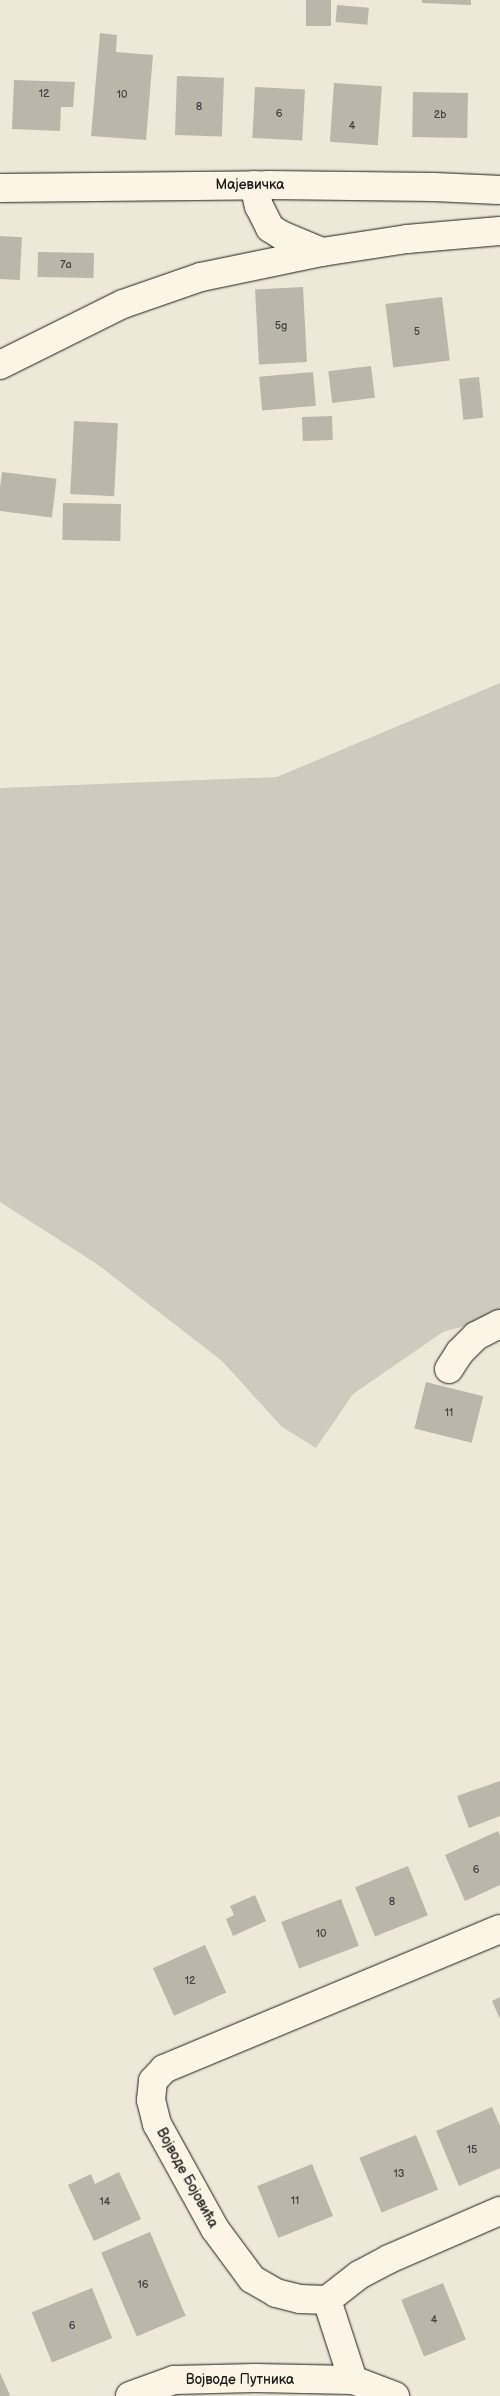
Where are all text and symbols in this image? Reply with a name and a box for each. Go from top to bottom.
house number: 12 [39,87,49,101]
house number: 10 [117,88,127,102]
house number: 8 [196,100,202,114]
house number: 6 [276,107,282,121]
house number: 2b [434,108,446,122]
house number: 4 [349,119,355,133]
street label: Мајевичка [216,177,284,193]
house number: 7a [60,258,72,272]
house number: 5g [275,319,287,333]
house number: 5 [414,325,420,339]
house number: 11 [445,1406,453,1420]
house number: 6 [473,1863,479,1877]
house number: 8 [389,1895,395,1909]
house number: 10 [316,1927,326,1941]
house number: 12 [185,1974,195,1988]
street label: Војводе Бојовића [153,2125,221,2231]
house number: 15 [467,2143,477,2157]
house number: 13 [393,2167,405,2181]
house number: 11 [291,2194,299,2208]
house number: 14 [100,2195,110,2209]
house number: 16 [138,2278,148,2292]
house number: 4 [431,2313,437,2327]
house number: 6 [69,2319,75,2333]
street label: Војводе Путника [186,2372,294,2388]

